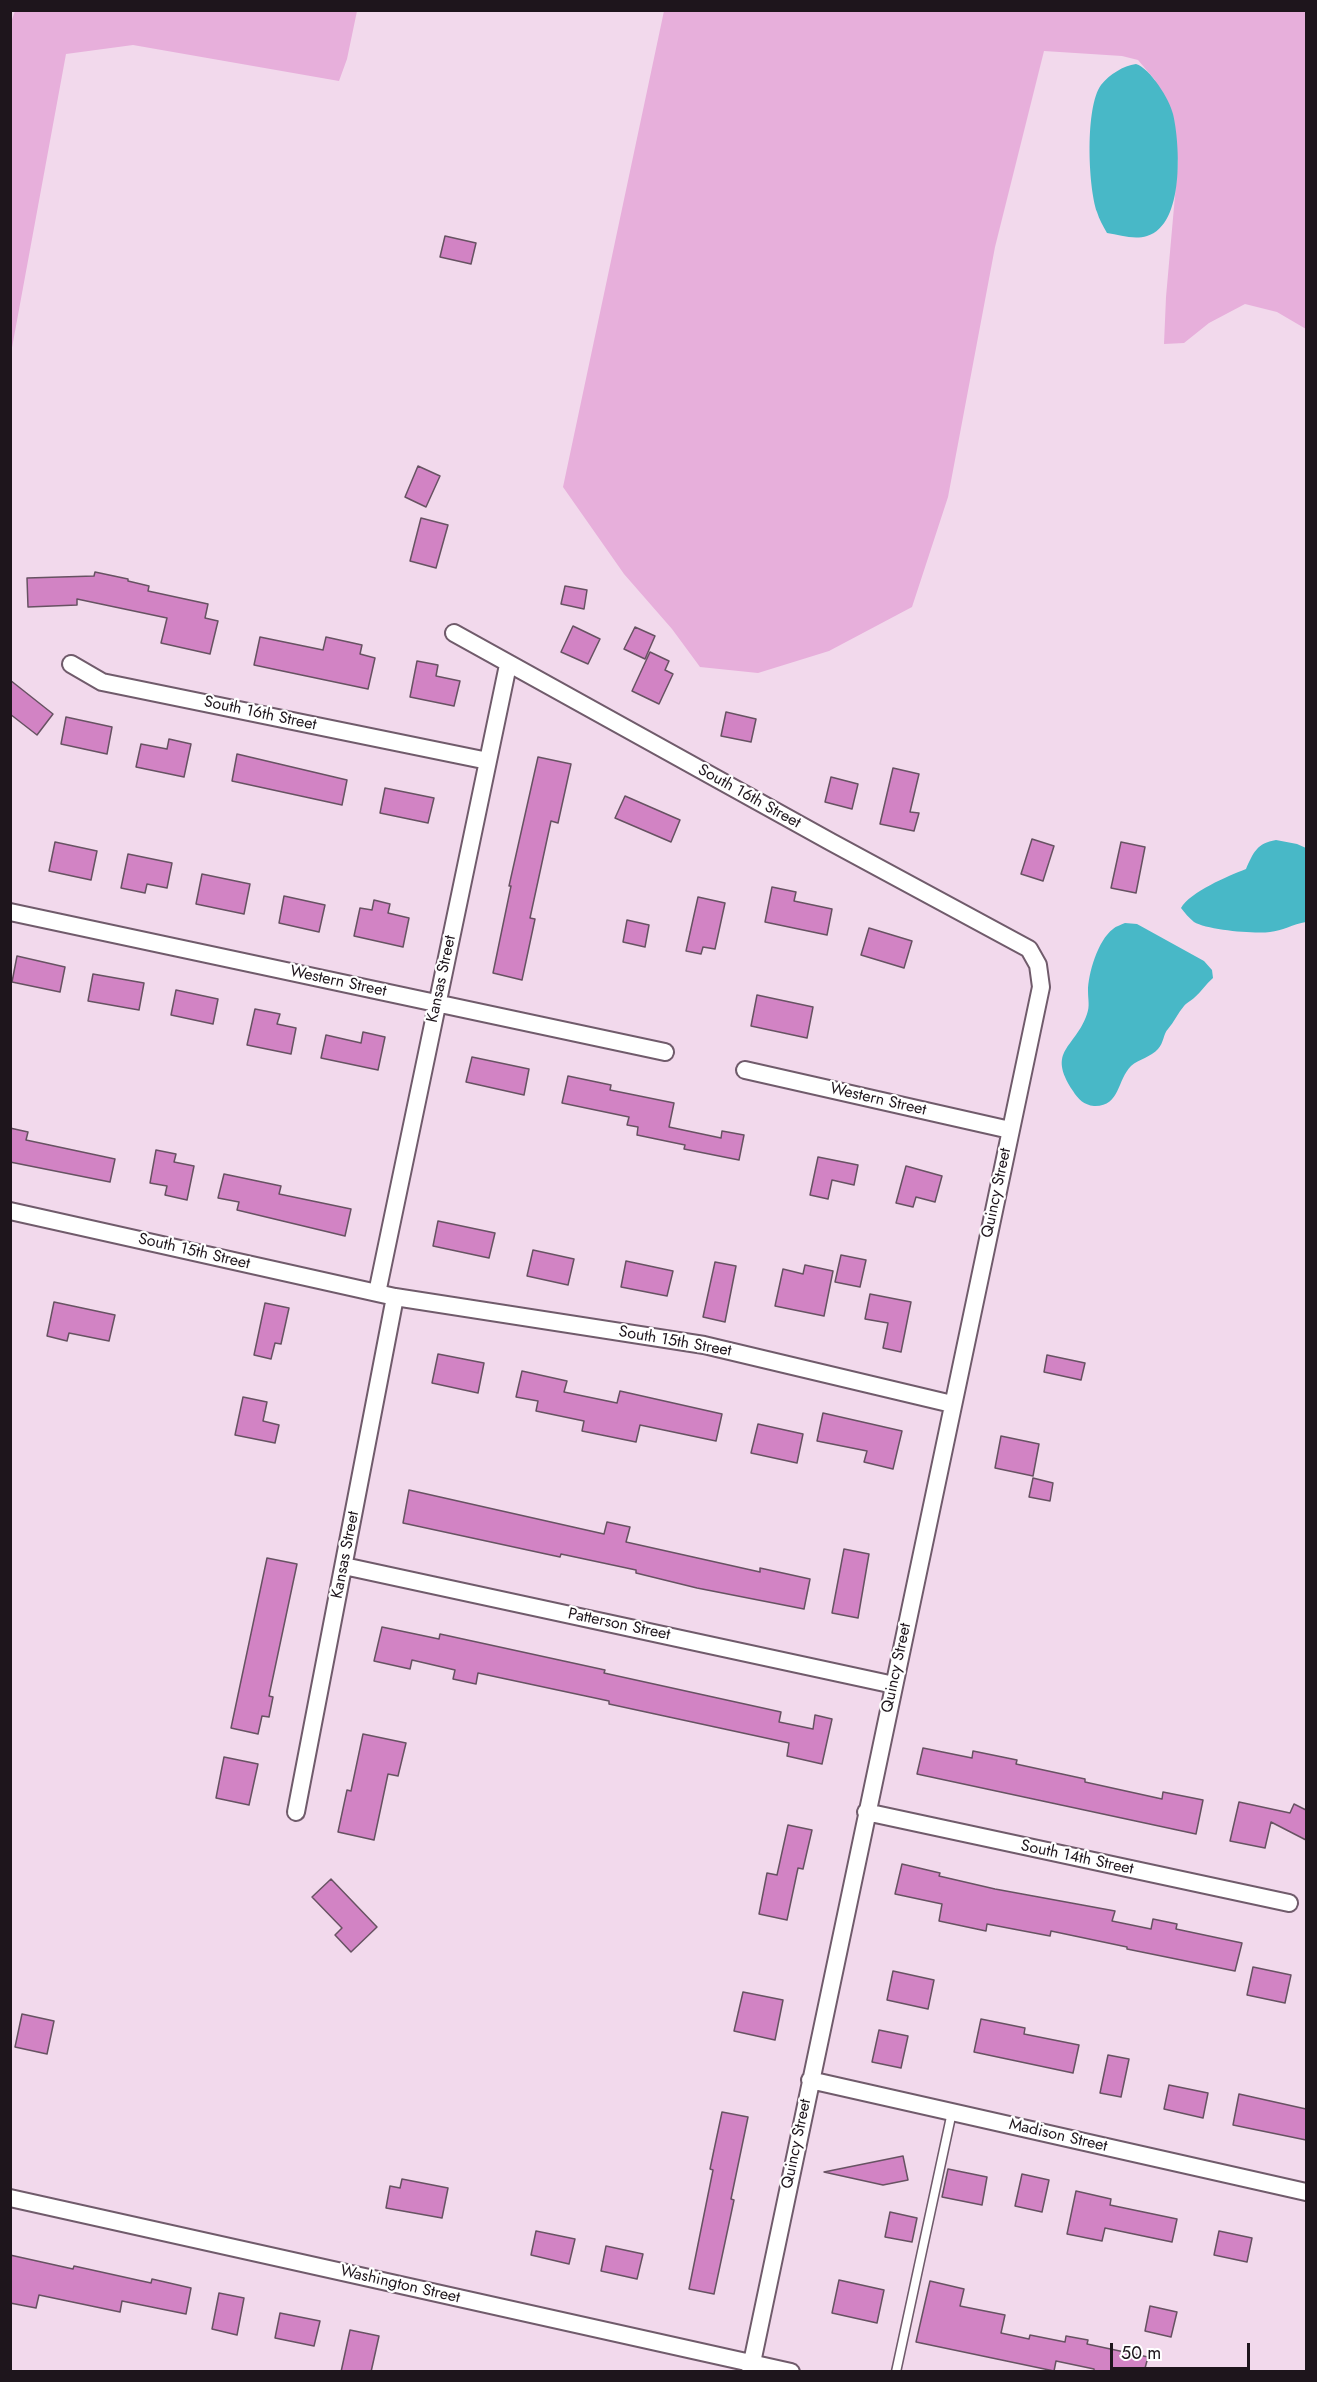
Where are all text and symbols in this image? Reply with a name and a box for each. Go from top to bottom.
street label: South 16th Street [202,693,318,735]
street label: South 16th Street [694,761,804,833]
street label: Kansas Street [423,934,461,1024]
street label: Western Street [288,962,388,1002]
street label: Western Street [828,1080,928,1120]
street label: Quincy Street [978,1146,1016,1240]
street label: South 15th Street [136,1230,252,1274]
street label: South 15th Street [617,1323,733,1361]
street label: Kansas Street [328,1510,364,1600]
street label: Patterson Street [566,1605,672,1645]
street label: Quincy Street [878,1621,916,1715]
street label: South 14th Street [1019,1837,1135,1879]
street label: Quincy Street [778,2097,816,2191]
street label: Madison Street [1007,2115,1109,2157]
street label: Washington Street [338,2262,462,2308]
scale bar [1113,2331,1252,2369]
text: 50 m [1121,2340,1161,2366]

